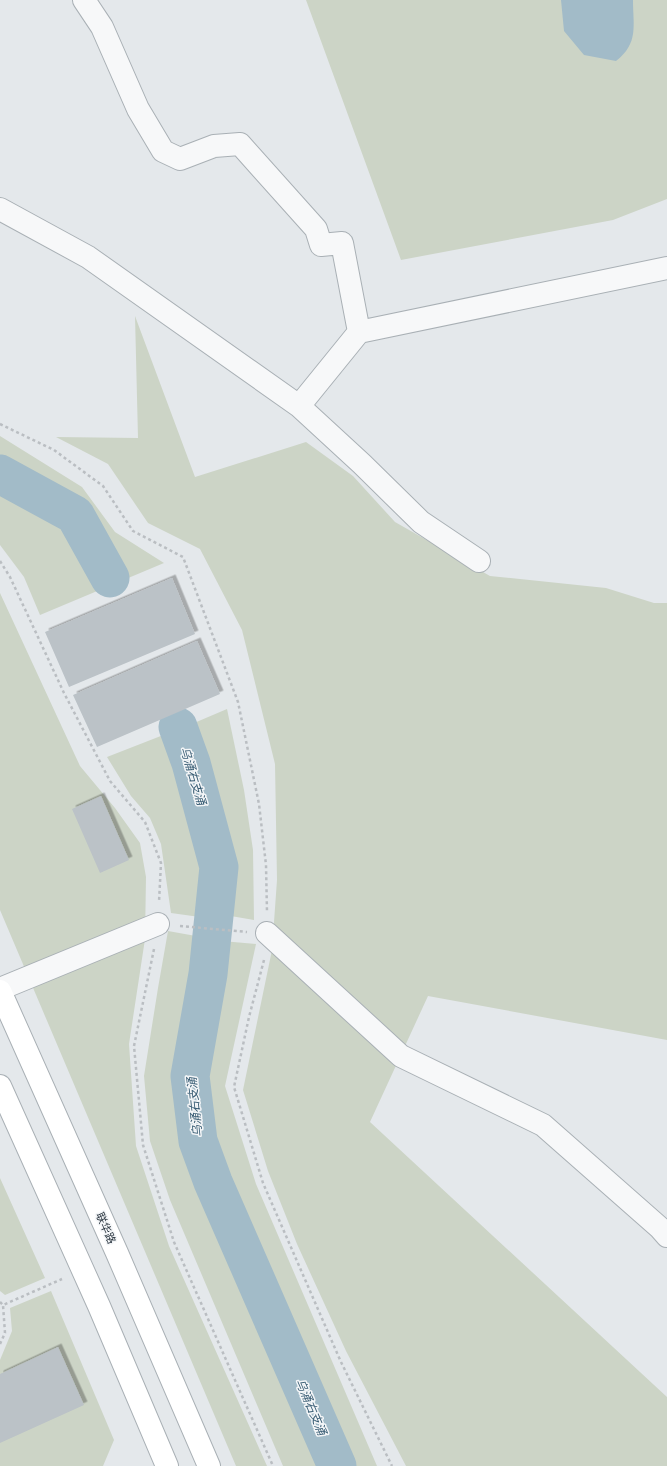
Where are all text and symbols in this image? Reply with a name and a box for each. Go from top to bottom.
water label: 乌涌右支涌 [178,745,209,809]
water label: 乌涌右支涌 [185,1074,205,1138]
street label: 联华路 [93,1210,118,1246]
water label: 乌涌右支涌 [293,1377,330,1439]

